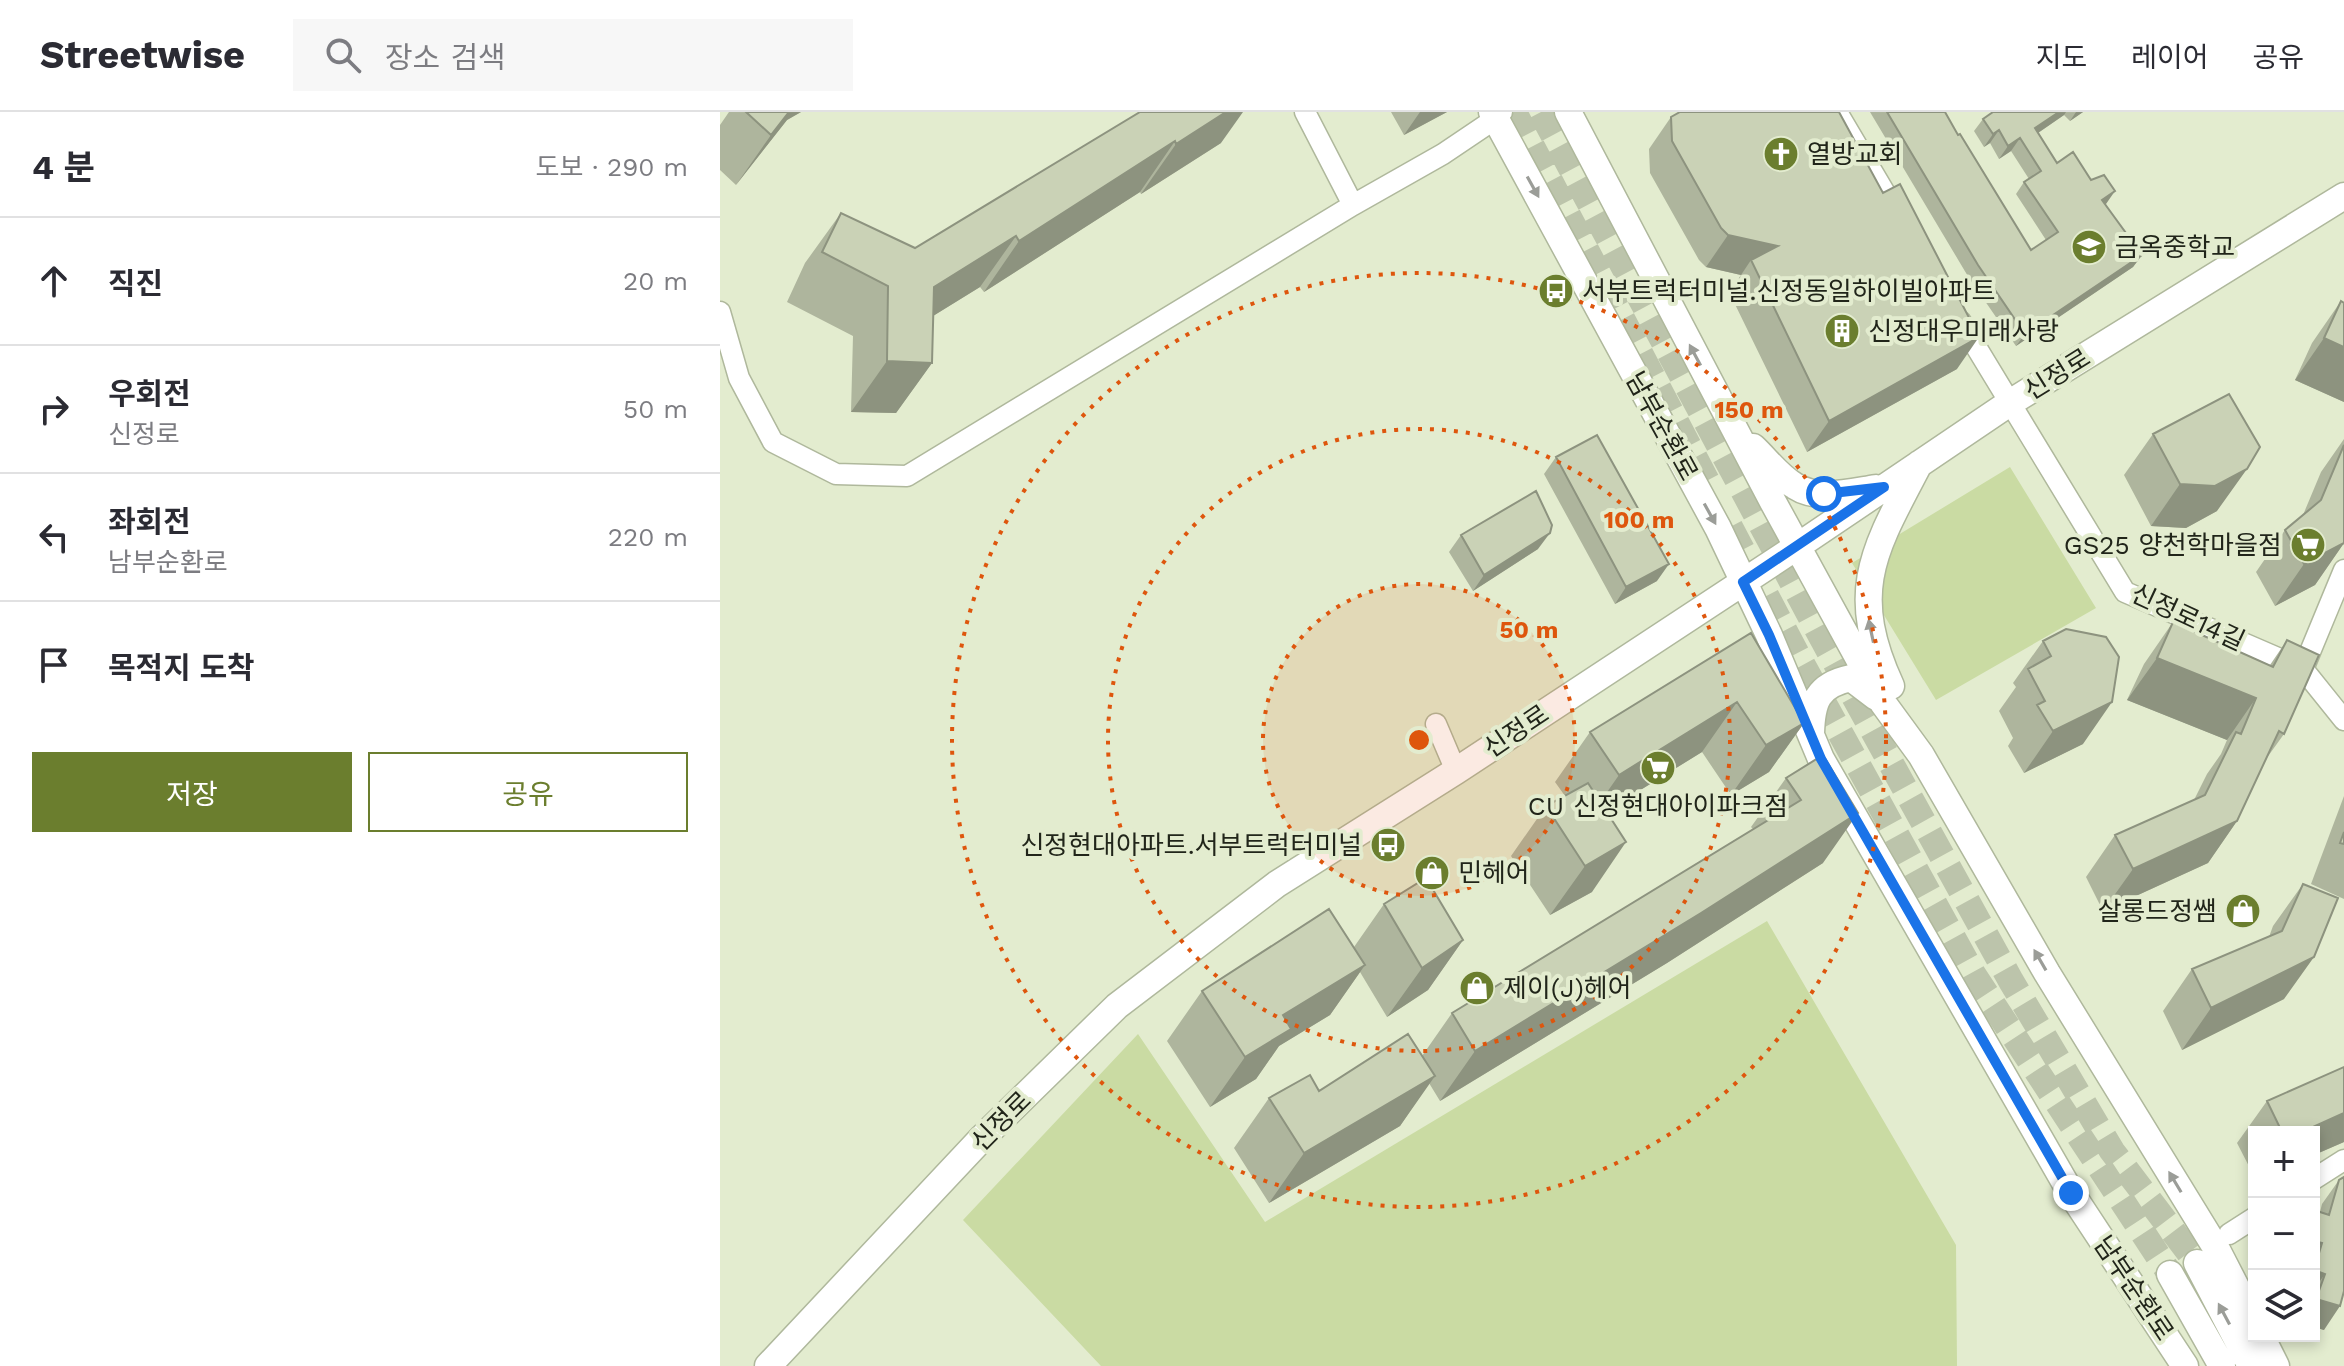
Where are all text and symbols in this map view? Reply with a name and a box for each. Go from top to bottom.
search box [293,19,853,91]
text: Streetwise [40,33,245,77]
icon: search [321,33,365,77]
text: 장소 검색 [385,40,506,75]
text: 지도 [2036,41,2087,74]
text: 레이어 [2131,41,2208,74]
text: 공유 [2252,41,2304,74]
church icon: 열방교회 [1762,135,1800,173]
place label: 열방교회 [1807,139,1903,169]
text: 4 분 [32,147,95,187]
text: 도보 · 290 m [536,152,688,182]
one-way arrow [1526,176,1539,199]
school or university icon: 금옥중학교 [2070,228,2108,266]
place label: 금옥중학교 [2115,232,2235,262]
icon: ahead [32,259,76,303]
text: 직진 [108,266,163,301]
text: 20 m [623,266,688,296]
bus stop icon: 서부트럭터미널.신정동일하이빌아파트 [1537,272,1575,310]
place label: 서부트럭터미널.신정동일하이빌아파트 [1582,276,1996,306]
building icon: 신정대우미래사랑 [1823,312,1861,350]
place label: 신정대우미래사랑 [1868,316,2059,346]
street label: 신정로 [2019,342,2095,406]
one-way arrow [1688,343,1701,366]
street label: 남부순환로 [1620,366,1704,486]
text: 우회전 [108,376,191,411]
icon: right [32,387,76,431]
text: 50 m [623,394,688,424]
text: 150 m [1714,396,1784,424]
text: 신정로 [108,419,180,449]
route start [1806,476,1842,512]
one-way arrow [1703,503,1717,525]
text: 좌회전 [108,504,191,539]
text: 100 m [1604,506,1674,534]
icon: left [32,515,76,559]
text: 220 m [608,522,688,552]
supermarket icon: GS25 양천학마을점 [2289,526,2327,564]
place label: GS25 양천학마을점 [2064,530,2282,560]
text: 남부순환로 [108,547,228,577]
street label: 신정로14길 [2127,578,2249,656]
text: 50 m [1500,616,1558,644]
one-way arrow [1865,618,1877,643]
icon: arrive [32,643,76,687]
text: 목적지 도착 [108,650,255,685]
street label: 신정로 [1478,698,1554,764]
centre of rings [1405,726,1433,754]
supermarket icon: CU 신정현대아이파크점 [1639,749,1677,787]
button: 저장 [32,752,352,832]
button: 공유 [368,752,688,832]
place label: CU 신정현대아이파크점 [1528,791,1788,821]
bus stop icon: 신정현대아파트.서부트럭터미널 [1369,826,1407,864]
place label: 신정현대아파트.서부트럭터미널 [1020,830,1362,860]
shop icon: 민헤어 [1413,854,1451,892]
place label: 민헤어 [1458,858,1530,888]
shop icon: 살롱드정쌤 [2224,892,2262,930]
place label: 살롱드정쌤 [2097,896,2217,926]
one-way arrow [2033,949,2047,971]
shop icon: 제이(J)헤어 [1458,969,1496,1007]
place label: 제이(J)헤어 [1503,973,1632,1003]
street label: 신정로 [965,1085,1037,1157]
map controls [2248,1126,2320,1342]
button: + [2248,1126,2320,1198]
one-way arrow [2169,1171,2183,1193]
route end [2053,1175,2089,1211]
button: − [2248,1198,2320,1270]
street label: 남부순환로 [2088,1230,2180,1346]
button: layers [2248,1270,2320,1342]
one-way arrow [2218,1303,2231,1326]

